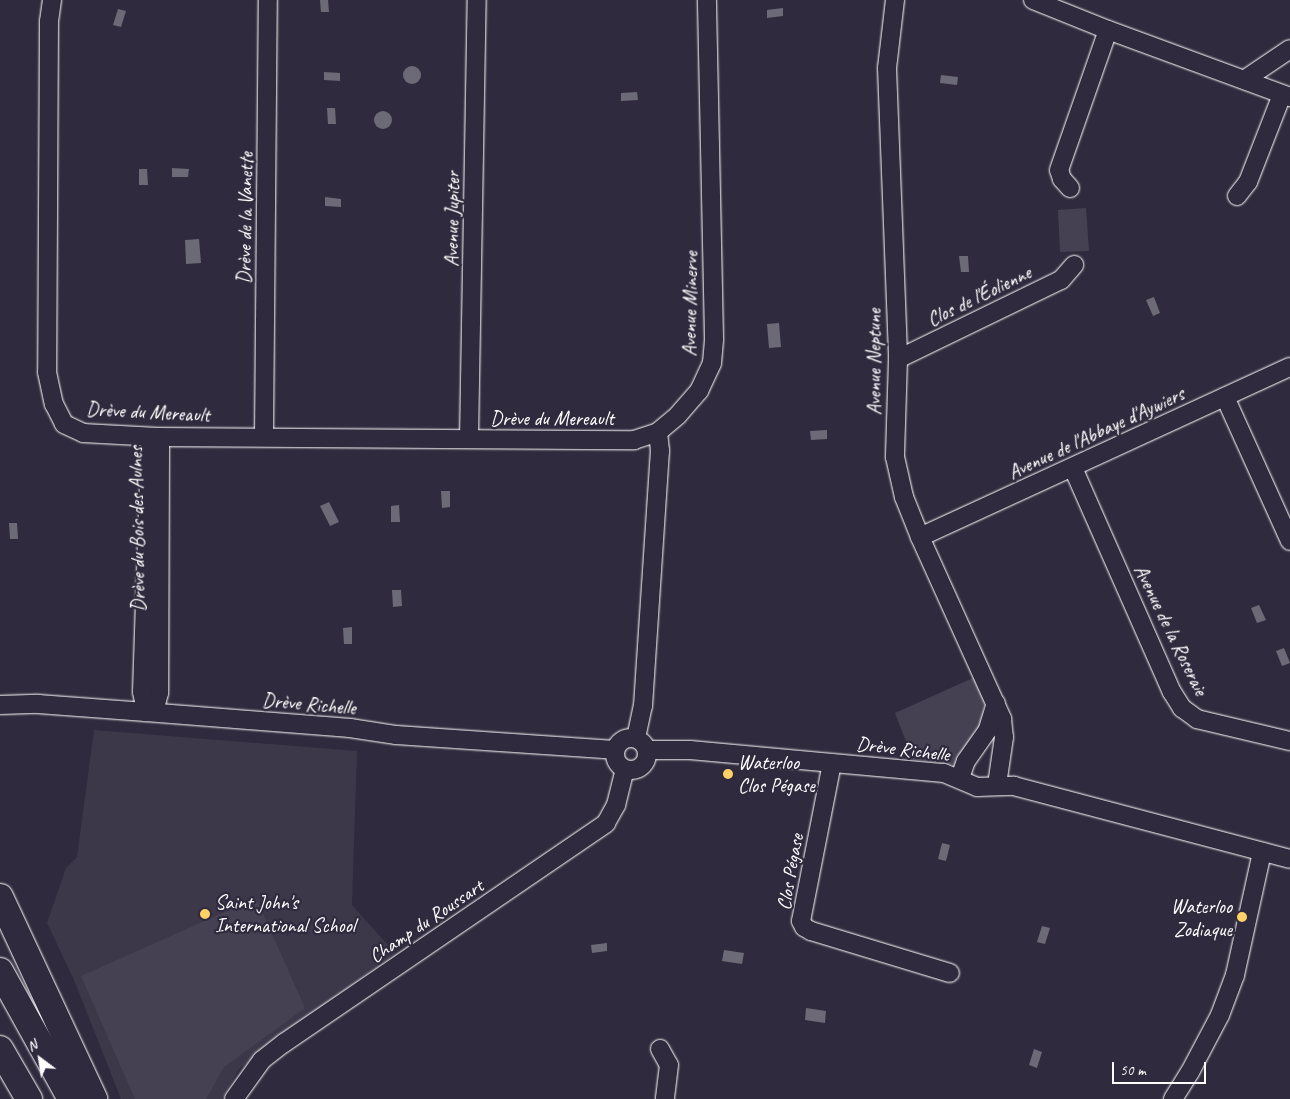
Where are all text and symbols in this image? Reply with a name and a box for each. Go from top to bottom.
street label: Drève de la Vanette [232,152,258,284]
street label: Avenue Jupiter [439,171,465,267]
street label: Avenue Minerve [677,251,703,357]
street label: Clos de l'Éolienne [923,261,1035,331]
street label: Avenue Neptune [862,309,886,415]
street label: Avenue de l'Abbaye d'Aywiers [1004,382,1188,484]
street label: Drève du Mereault [86,397,210,427]
street label: Drève du Mereault [490,406,614,430]
street label: Drève du Bois des Aulnes [124,446,150,612]
street label: Avenue de la Roseraie [1129,560,1213,700]
street label: Drève Richelle [261,688,357,720]
street label: Drève Richelle [855,731,951,767]
place label: Waterloo Clos Pégase [738,750,815,797]
marker: Waterloo Clos Pégase [722,768,734,780]
street label: Clos Pégase [772,832,808,912]
street label: Champ du Roussart [364,874,488,968]
place label: Saint John's International School [215,890,355,937]
place label: Waterloo Zodiaque [1171,894,1232,941]
marker: Saint John's International School [199,908,211,920]
marker: Waterloo Zodiaque [1236,911,1248,923]
north arrow [15,1034,65,1084]
text: N [24,1036,40,1055]
scale bar [1115,1052,1209,1084]
text: 50 m [1120,1061,1146,1080]

